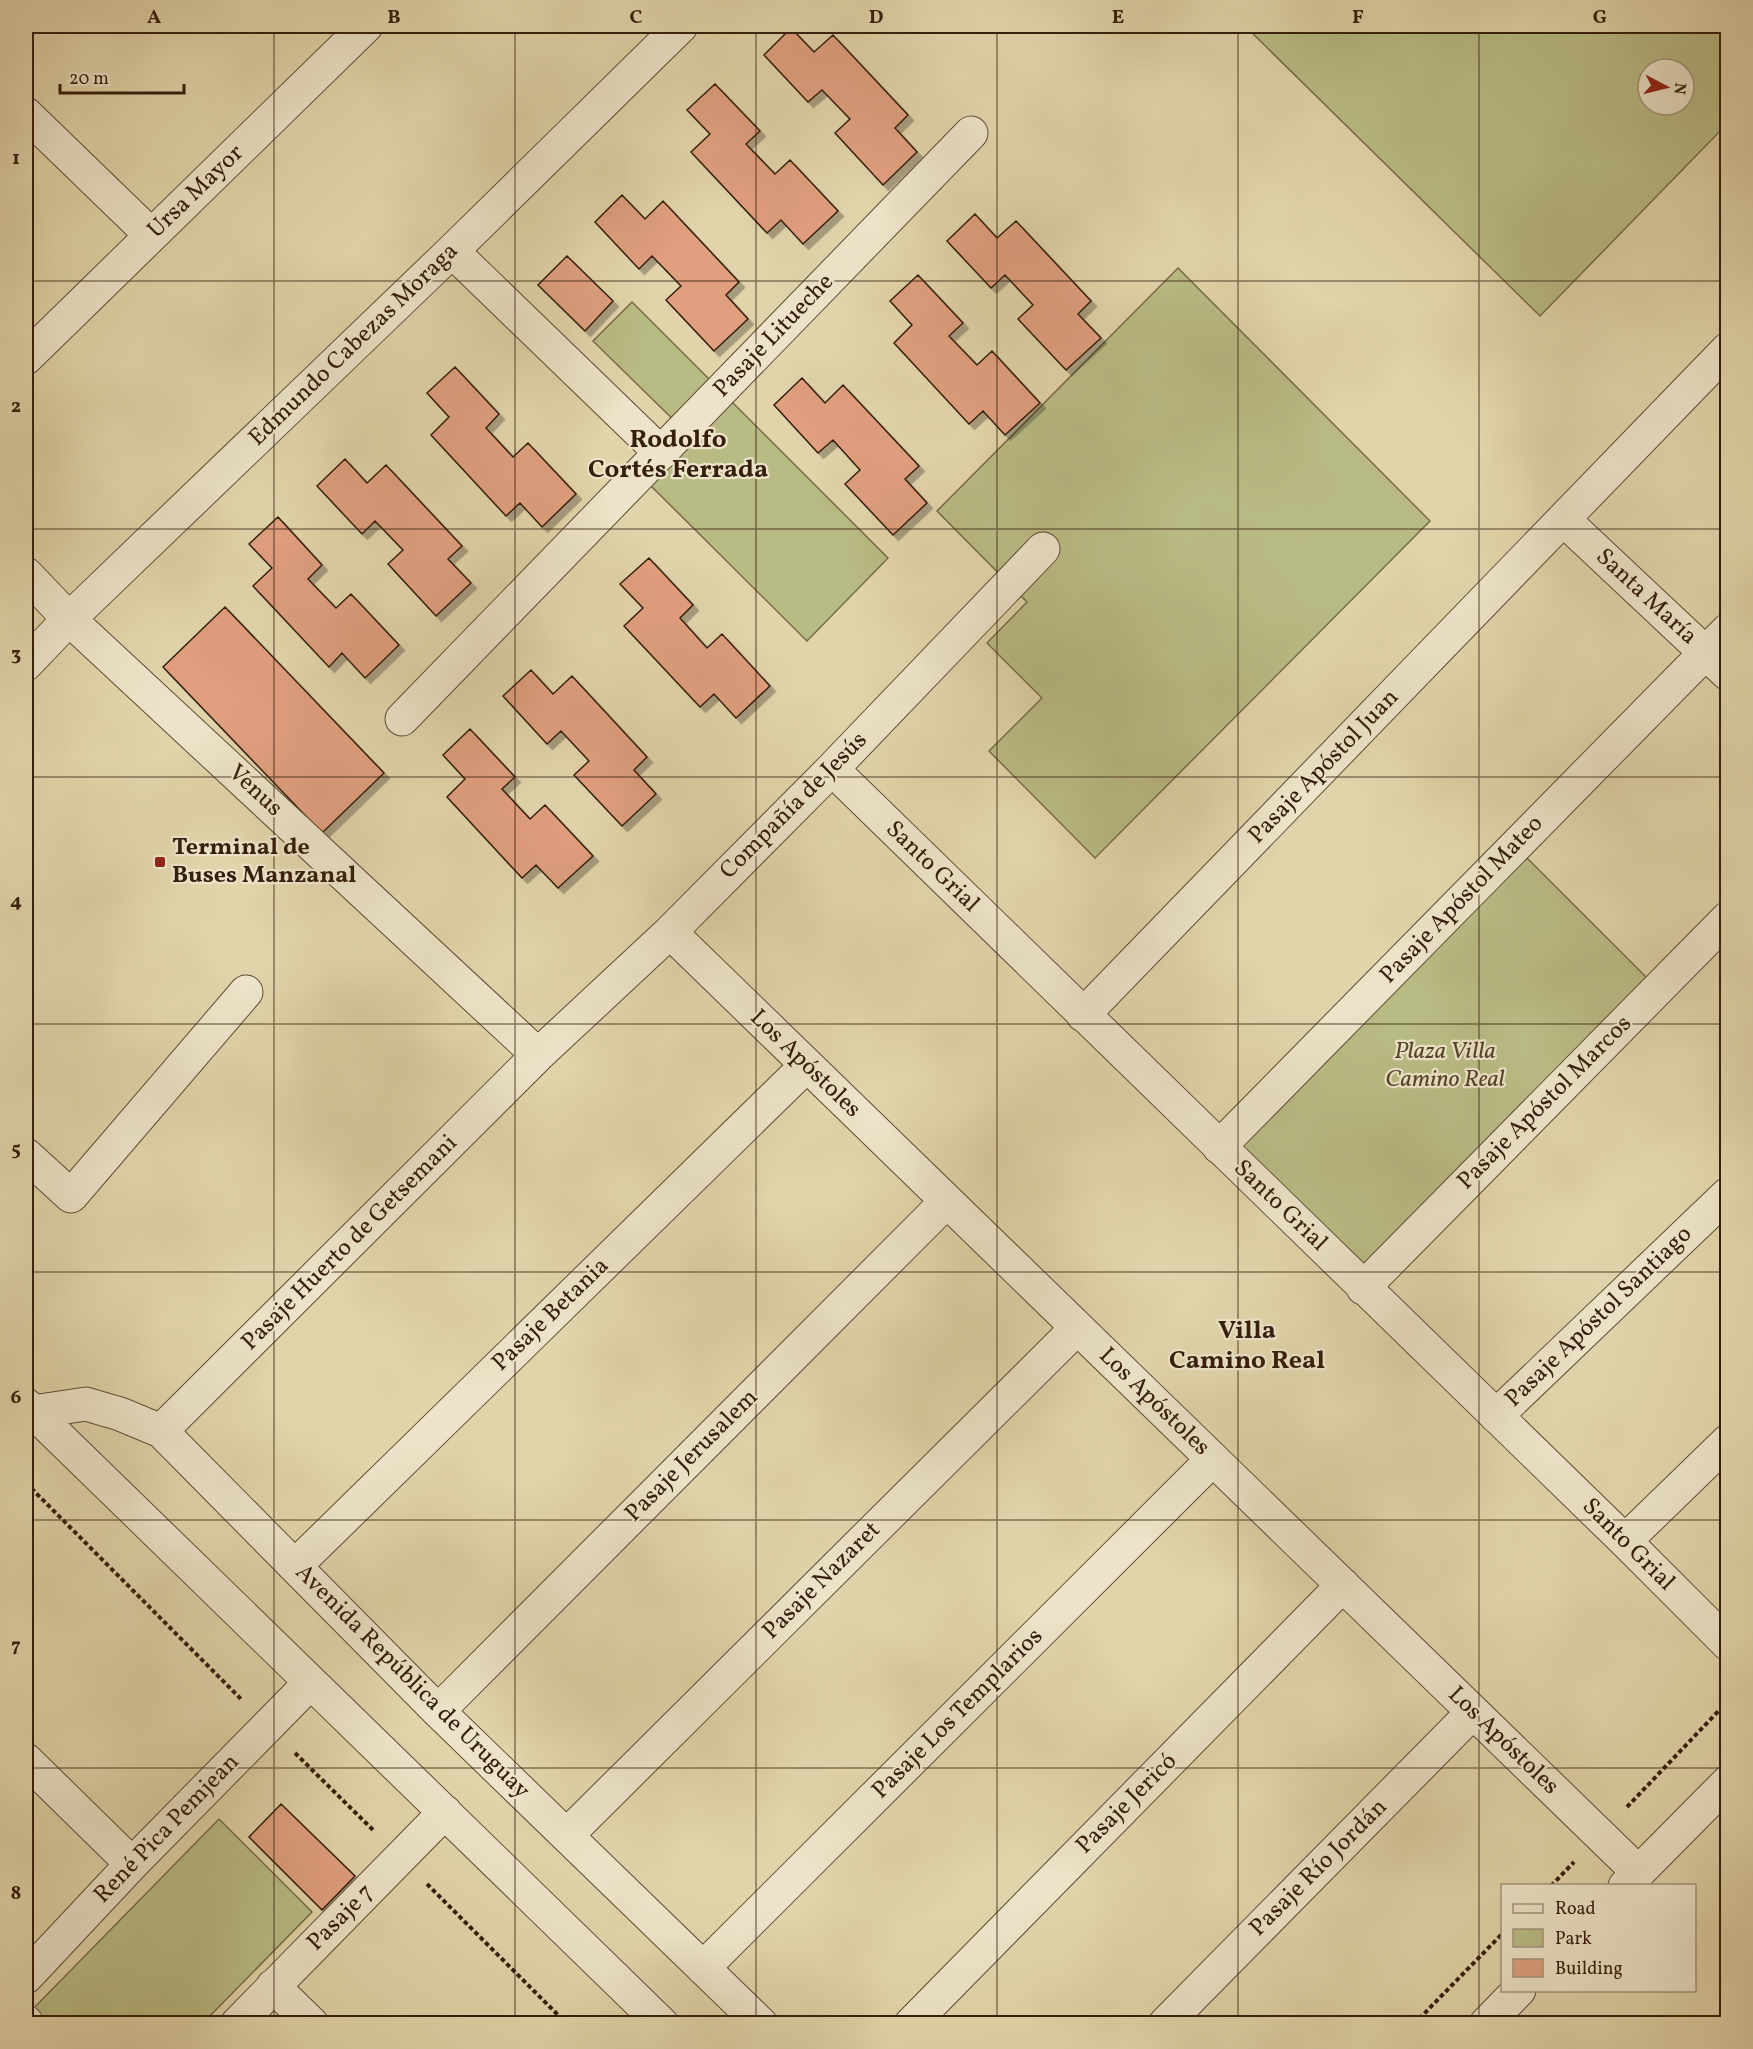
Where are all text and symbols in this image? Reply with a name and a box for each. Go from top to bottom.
text: A [147,4,161,32]
text: B [387,4,401,32]
text: C [630,4,643,32]
text: D [869,4,883,32]
text: E [1112,4,1124,32]
text: F [1352,4,1364,32]
text: G [1593,4,1607,32]
scale bar [60,57,184,95]
north arrow [1636,57,1696,117]
text: 20 m [69,67,109,92]
text: N [1667,81,1691,96]
street label: Ursa Mayor [140,137,252,247]
text: 1 [12,145,20,173]
street label: Edmundo Cabezas Moraga [241,235,467,455]
street label: Pasaje Litueche [706,266,842,406]
text: 2 [11,393,21,421]
district label: Rodolfo Cortés Ferrada [588,422,768,488]
street label: Santa María [1588,541,1704,653]
text: 3 [11,641,21,669]
street label: Pasaje Apóstol Juan [1241,682,1407,852]
street label: Compañía de Jesús [712,724,876,888]
street label: Venus [220,757,290,825]
street label: Pasaje Apóstol Mateo [1372,808,1552,992]
street label: Santo Grial [877,813,987,921]
place label: Terminal de Buses Manzanal [172,831,357,893]
marker: Terminal de Buses Manzanal [153,855,167,869]
text: 4 [10,888,22,916]
street label: Los Apóstoles [742,1002,868,1126]
street label: Pasaje Apóstol Marcos [1450,1008,1640,1198]
park label: Plaza Villa Camino Real [1385,1035,1505,1097]
street label: Pasaje Huerto de Getsemani [234,1127,466,1359]
text: 5 [11,1136,21,1164]
street label: Santo Grial [1225,1152,1335,1260]
street label: Pasaje Apóstol Santiago [1498,1218,1700,1416]
street label: Pasaje Betania [485,1250,617,1380]
district label: Villa Camino Real [1169,1313,1325,1379]
street label: Los Apóstoles [1091,1340,1217,1464]
street label: Pasaje Jerusalem [618,1382,766,1530]
text: 6 [11,1384,22,1412]
street label: Santo Grial [1574,1491,1682,1599]
street label: Pasaje Nazaret [755,1514,889,1648]
street label: Avenida República de Uruguay [287,1557,537,1807]
street label: Pasaje Los Templarios [865,1621,1051,1807]
text: 7 [11,1632,21,1660]
street label: Los Apóstoles [1440,1679,1566,1803]
street label: René Pica Pemjean [86,1746,248,1912]
street label: Pasaje Jericó [1069,1746,1185,1862]
street label: Pasaje Río Jordán [1242,1791,1396,1945]
street label: Pasaje 7 [300,1877,382,1959]
text: 8 [11,1880,21,1908]
legend [1501,1884,1696,1992]
text: Road [1555,1897,1596,1922]
text: Park [1555,1927,1592,1952]
text: Building [1555,1957,1623,1982]

